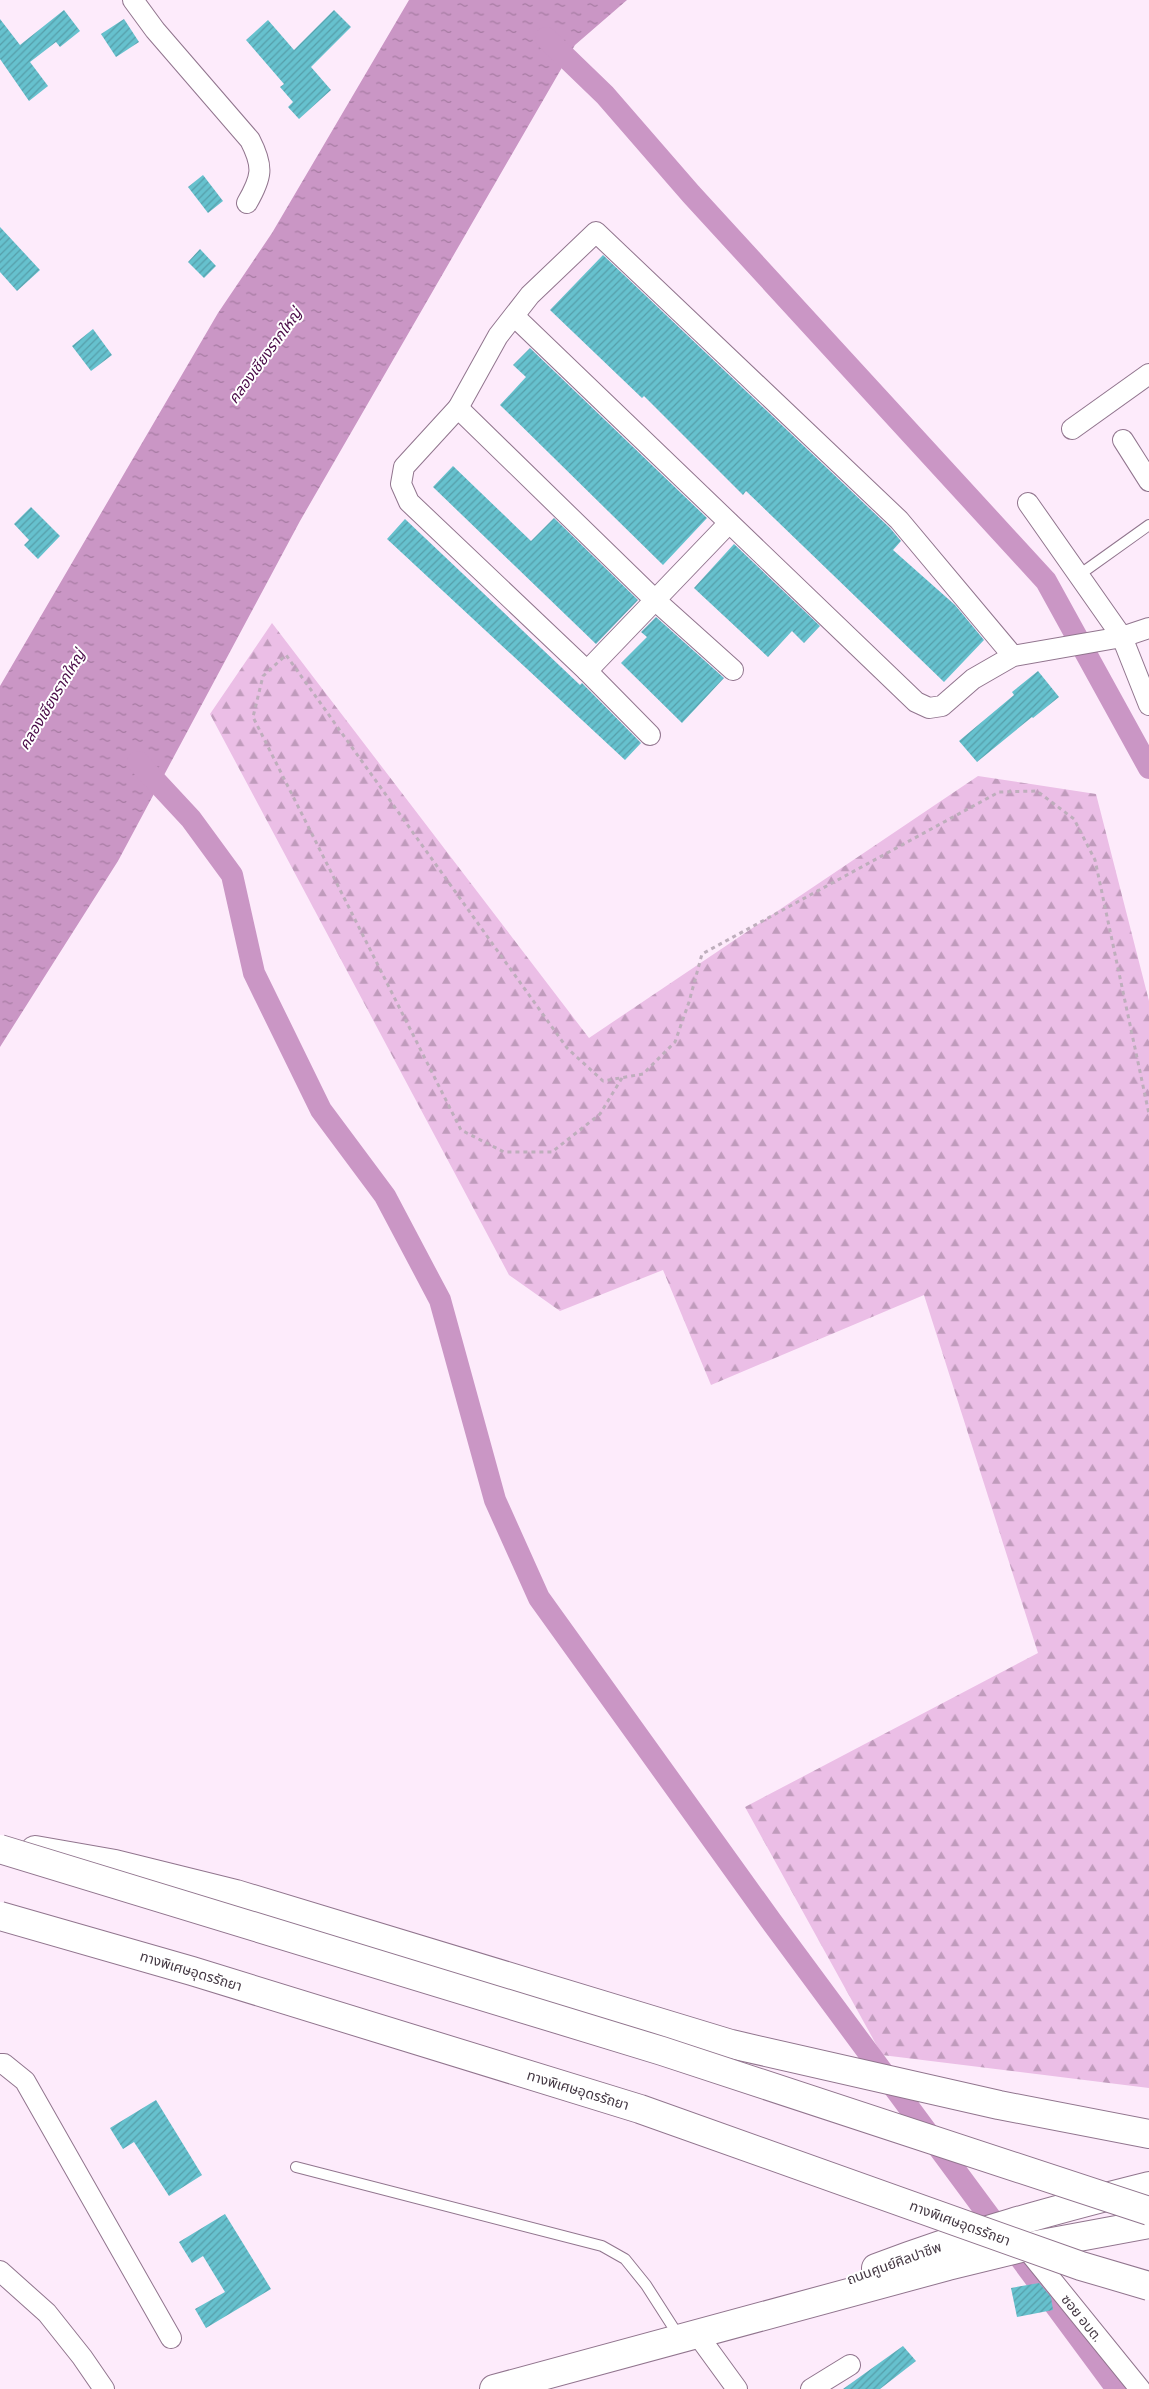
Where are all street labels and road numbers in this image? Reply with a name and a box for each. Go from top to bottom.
street label: ทางพิเศษอุดรรัถยา [137,1945,245,1996]
street label: ทางพิเศษอุดรรัถยา [524,2064,632,2115]
street label: ทางพิเศษอุดรรัถยา [907,2195,1014,2251]
street label: ถนนศูนย์ศิลปาชีพ [843,2236,944,2289]
street label: ซอย อบต. [1057,2289,1108,2346]

